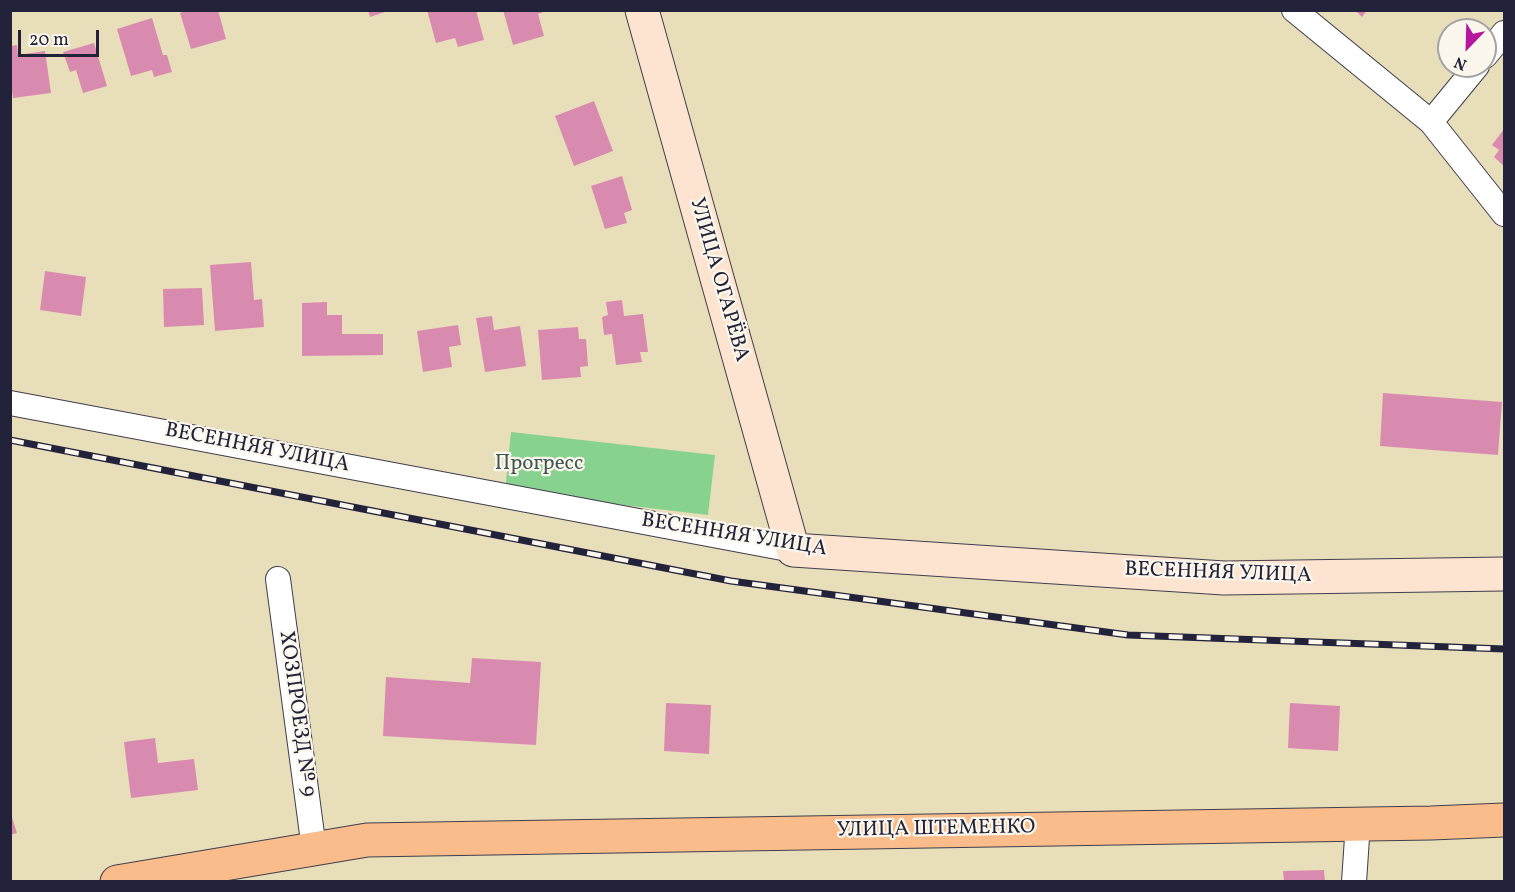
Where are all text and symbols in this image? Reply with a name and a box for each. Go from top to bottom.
scale bar [21,18,102,56]
north arrow [1437,18,1497,78]
text: 20 m [29,28,69,53]
text: N [1451,50,1470,75]
street label: УЛИЦА ОГАРЁВА [683,195,753,365]
street label: ВЕСЕННЯЯ УЛИЦА [163,419,351,479]
park label: Прогресс [495,452,583,478]
street label: ВЕСЕННЯЯ УЛИЦА [639,509,829,563]
street label: ВЕСЕННЯЯ УЛИЦА [1124,558,1312,590]
street label: ХОЗПРОЕЗД № 9 [272,629,320,799]
street label: УЛИЦА ШТЕМЕНКО [836,816,1036,844]

